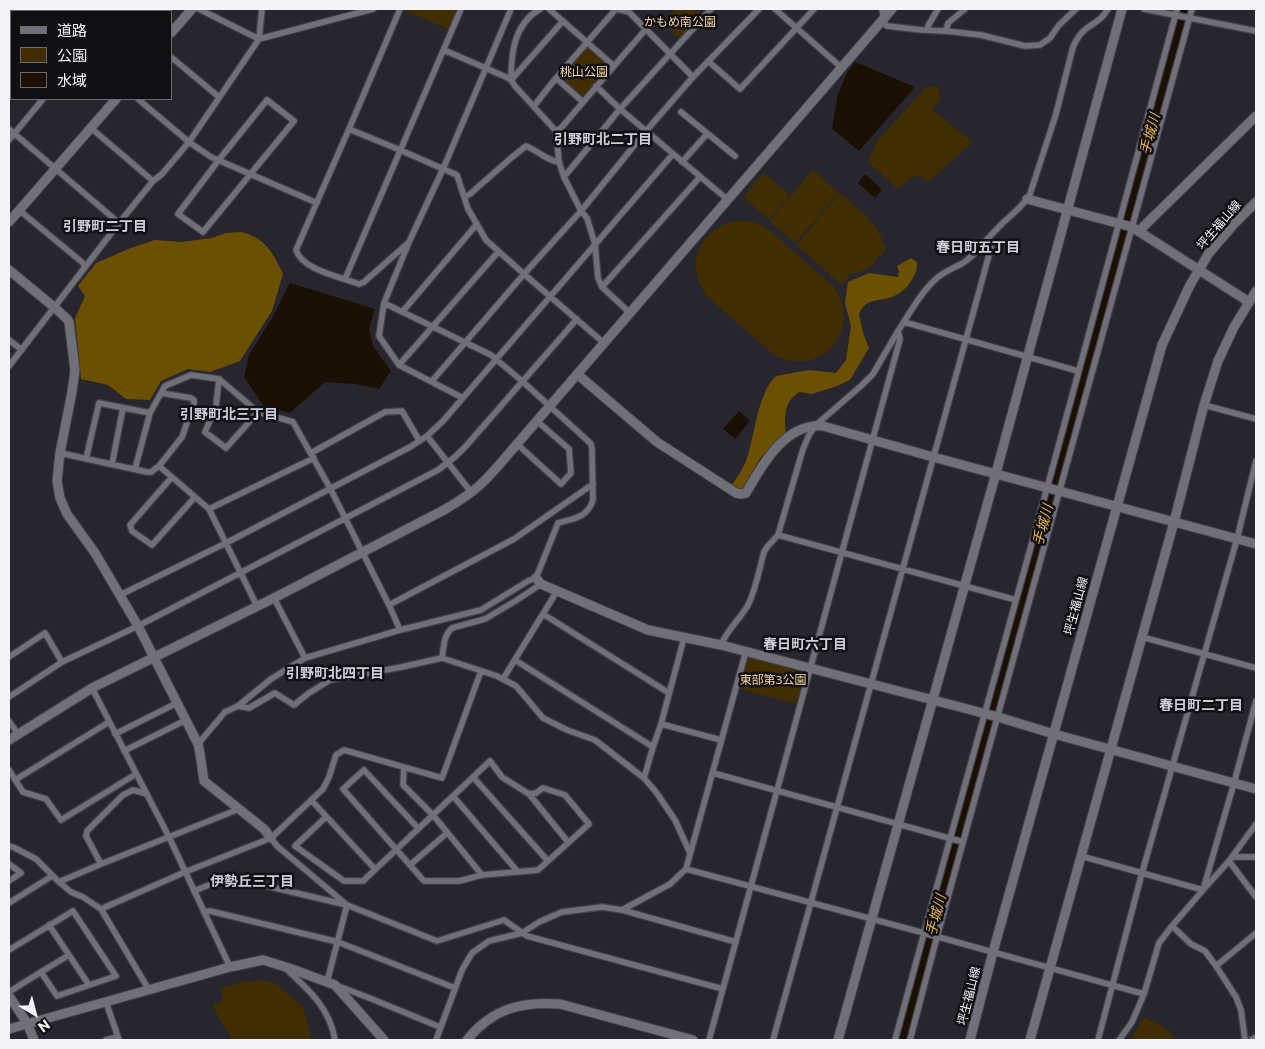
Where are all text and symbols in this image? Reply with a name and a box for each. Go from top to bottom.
legend [10,10,172,100]
park label: かもめ南公園 [644,15,716,29]
text: 道路 [57,21,87,39]
text: 公園 [57,46,87,64]
park label: 桃山公園 [560,65,608,79]
text: 水域 [57,71,87,89]
water label: 手城川 [1136,112,1164,156]
district label: 引野町北二丁目 [554,131,652,147]
street label: 坪生福山線 [1194,198,1244,252]
district label: 引野町二丁目 [63,218,147,234]
district label: 春日町五丁目 [936,239,1020,255]
district label: 引野町北三丁目 [180,406,278,422]
water label: 手城川 [1029,503,1057,547]
street label: 坪生福山線 [1061,575,1091,637]
district label: 春日町六丁目 [763,636,847,652]
district label: 引野町北四丁目 [286,665,384,681]
park label: 東部第3公園 [740,673,806,687]
district label: 春日町二丁目 [1159,697,1243,713]
district label: 伊勢丘三丁目 [210,873,294,889]
water label: 手城川 [922,893,950,937]
street label: 坪生福山線 [955,965,983,1027]
north arrow [10,989,60,1039]
text: N [35,1016,54,1036]

